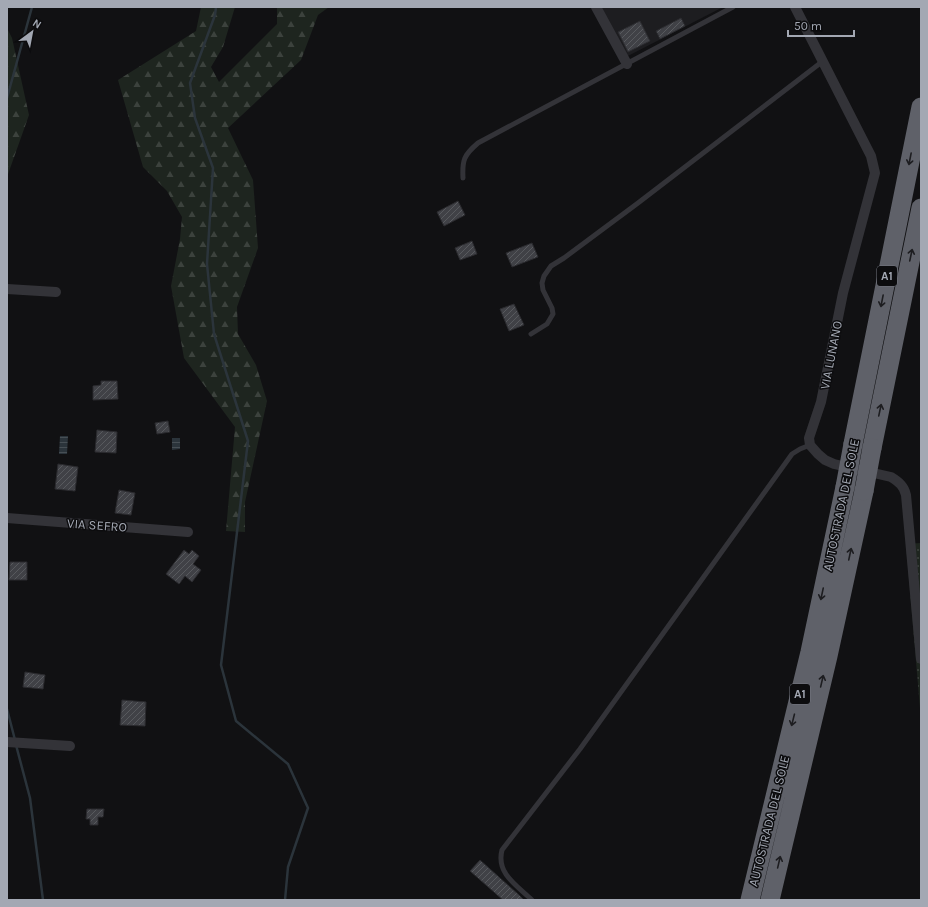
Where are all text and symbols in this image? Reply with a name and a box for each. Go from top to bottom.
north arrow [12,12,52,52]
scale bar [788,12,854,38]
text: N [30,16,44,32]
text: 50 m [794,19,822,33]
one-way arrow [906,153,914,166]
one-way arrow [908,249,916,262]
road number: A1 [877,266,897,286]
one-way arrow [878,294,886,307]
street label: VIA LUNANO [817,319,845,391]
one-way arrow [876,404,884,417]
street label: AUTOSTRADA DEL SOLE [820,438,862,572]
street label: VIA SEFRO [67,515,127,535]
one-way arrow [847,548,855,561]
one-way arrow [818,587,826,600]
one-way arrow [819,675,826,688]
road number: A1 [790,684,810,704]
one-way arrow [789,713,797,726]
street label: AUTOSTRADA DEL SOLE [745,754,793,888]
one-way arrow [776,856,784,869]

